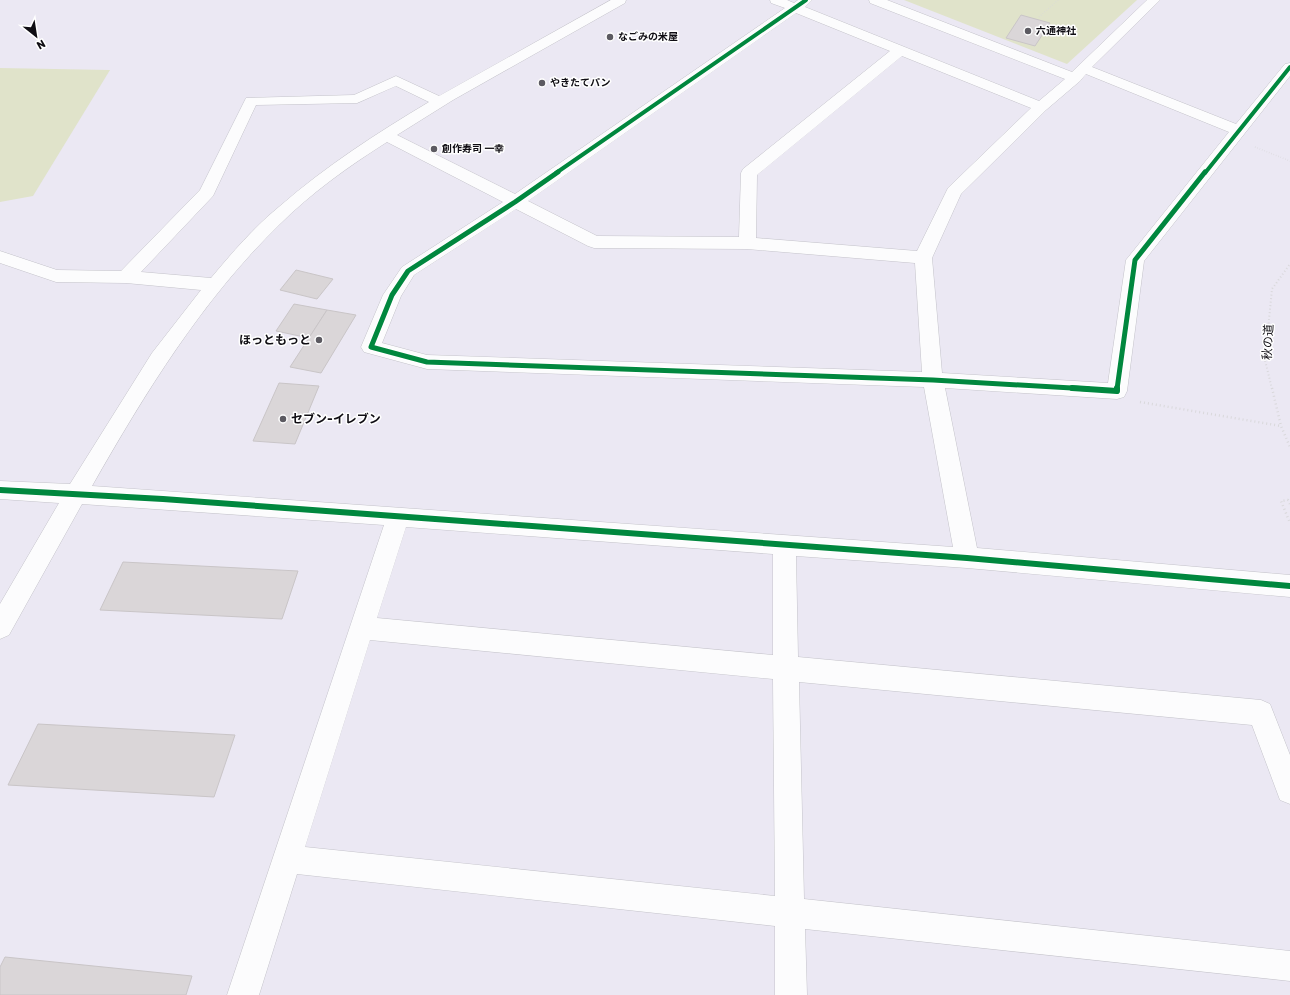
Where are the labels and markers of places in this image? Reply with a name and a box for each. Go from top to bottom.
place label: 六通神社 [1036,25,1077,37]
marker: 六通神社 [1023,26,1033,36]
place label: なごみの米屋 [618,31,678,43]
marker: なごみの米屋 [605,32,615,42]
place label: やきたてパン [550,77,611,89]
marker: やきたてパン [537,78,547,88]
place label: 創作寿司 一幸 [441,143,504,155]
marker: 創作寿司 一幸 [429,144,439,154]
place label: ほっともっと [239,333,311,347]
marker: ほっともっと [314,335,324,345]
place label: セブン-イレブン [291,412,381,426]
marker: セブン-イレブン [278,414,288,424]

